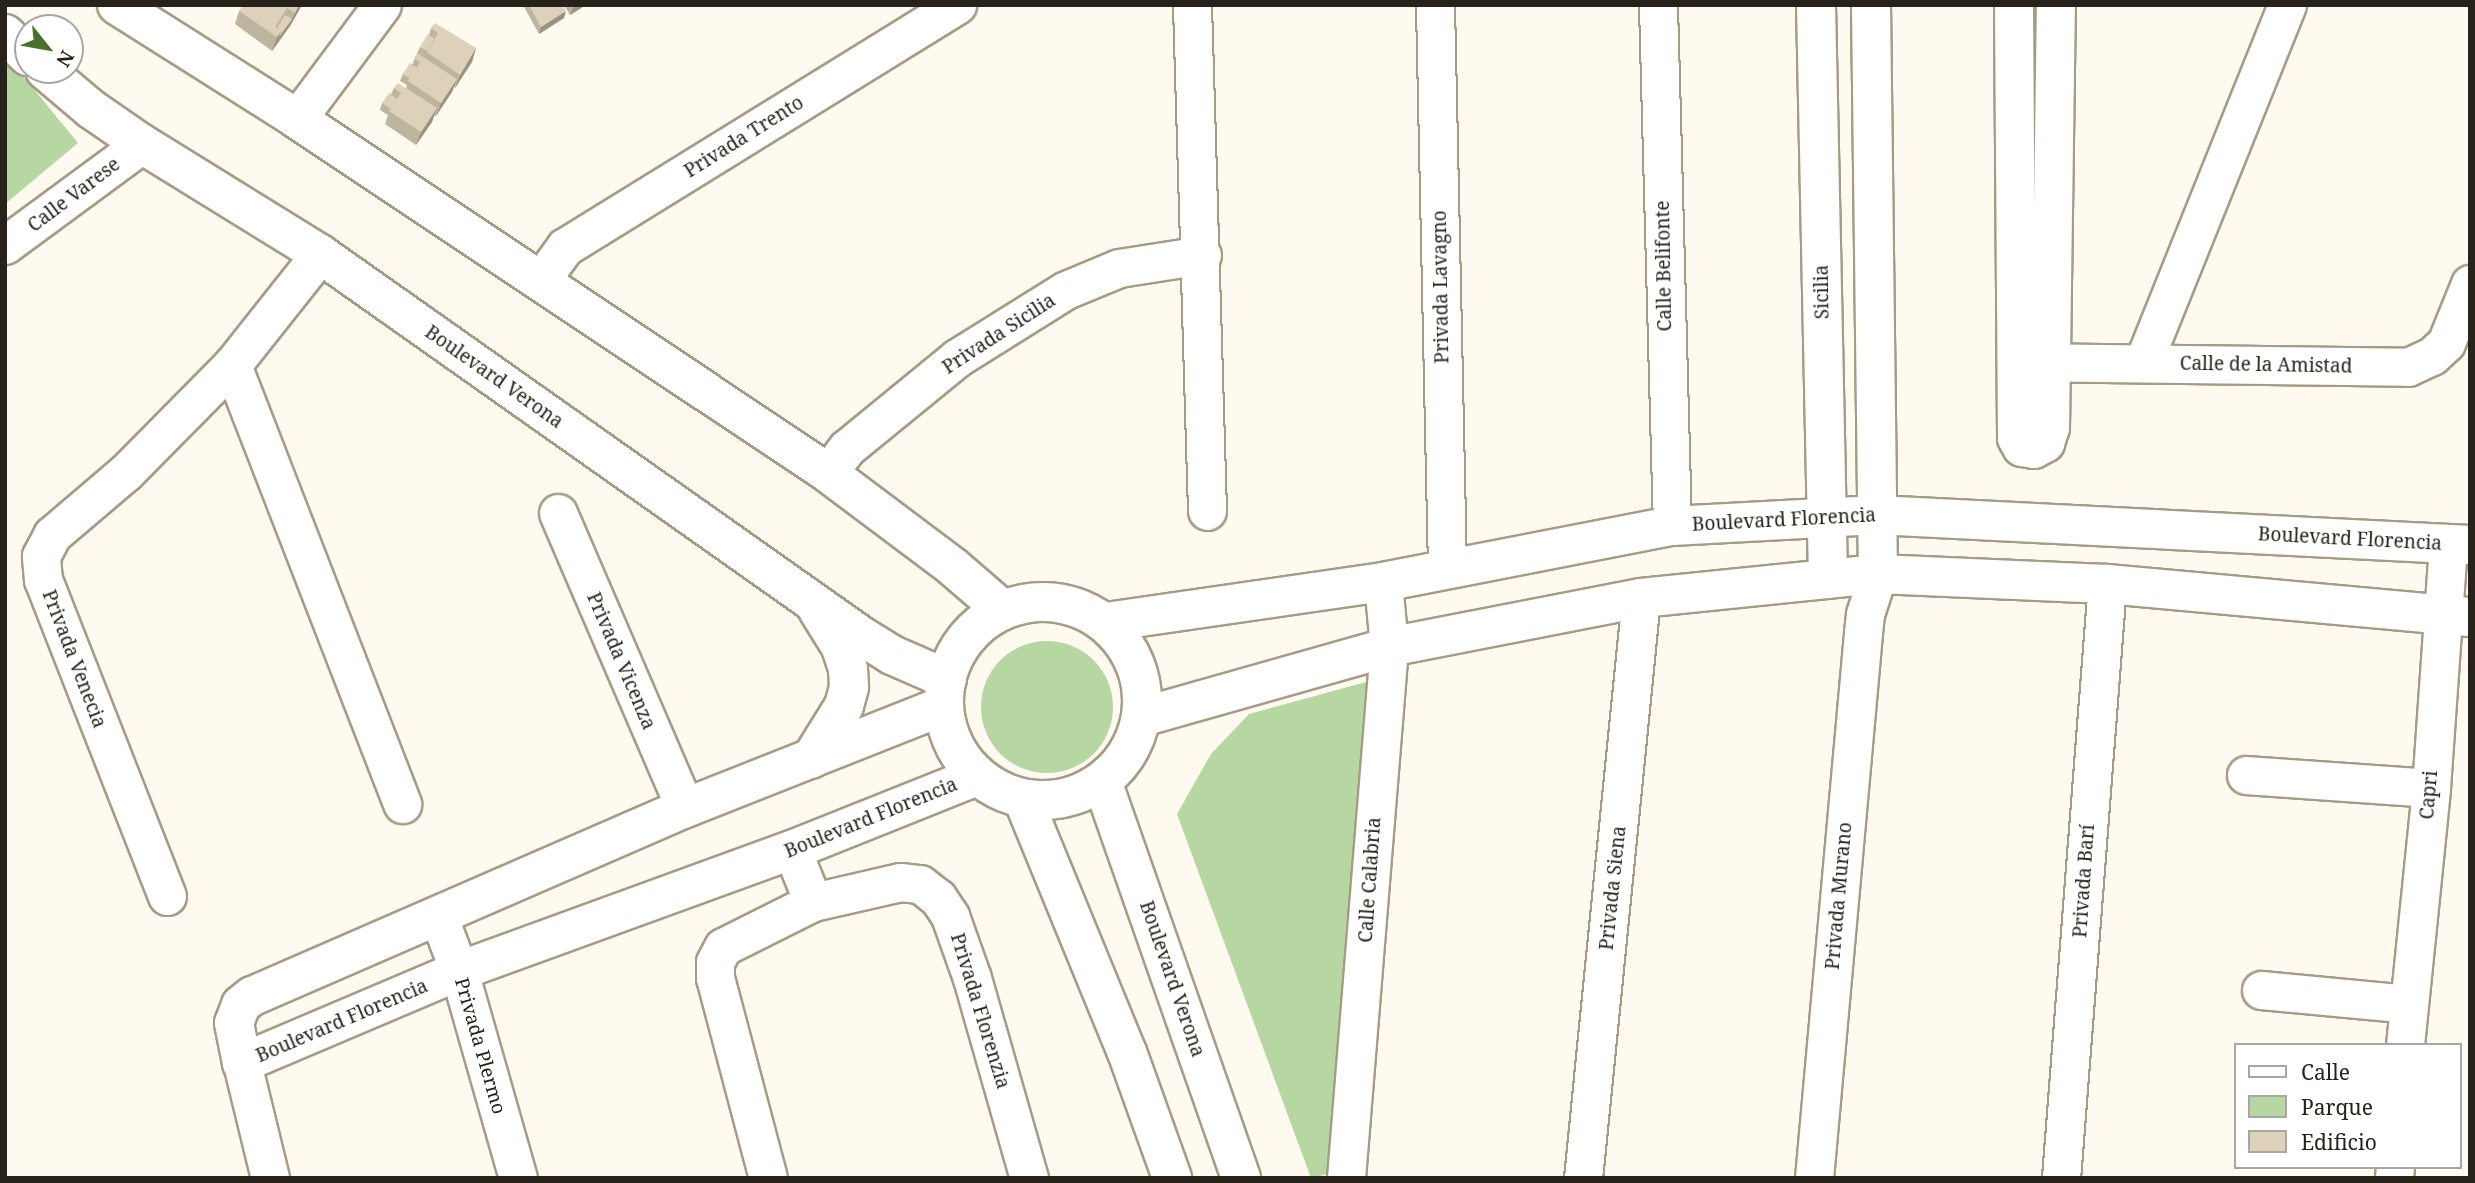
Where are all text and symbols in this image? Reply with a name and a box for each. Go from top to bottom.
north arrow [14,14,84,84]
text: N [50,46,80,72]
street label: Privada Trento [680,91,808,183]
street label: Calle Varese [23,153,125,237]
street label: Calle Belifonte [1651,200,1677,332]
street label: Privada Lavagno [1428,210,1454,364]
street label: Sicilia [1810,265,1834,319]
street label: Privada Sicilia [938,289,1060,379]
street label: Boulevard Verona [421,321,567,433]
street label: Calle de la Amistad [2180,352,2352,378]
street label: Boulevard Florencia [1691,504,1877,536]
street label: Boulevard Florencia [2257,523,2443,555]
street label: Privada Venecia [37,587,111,731]
street label: Privada Vicenza [582,589,660,733]
street label: Capri [2416,770,2442,820]
street label: Boulevard Florencia [781,773,961,863]
street label: Calle Calabria [1354,817,1386,943]
street label: Privada Murano [1821,821,1857,971]
street label: Privada Barí [2069,824,2099,938]
street label: Privada Siena [1595,825,1631,951]
street label: Boulevard Verona [1135,898,1209,1060]
street label: Privada Florenzia [946,930,1014,1092]
street label: Boulevard Florencia [253,974,431,1068]
street label: Privada Plermo [450,975,510,1117]
legend [2234,1043,2461,1169]
text: Calle [2301,1058,2350,1086]
text: Parque [2301,1093,2373,1121]
text: Edificio [2301,1128,2377,1156]

